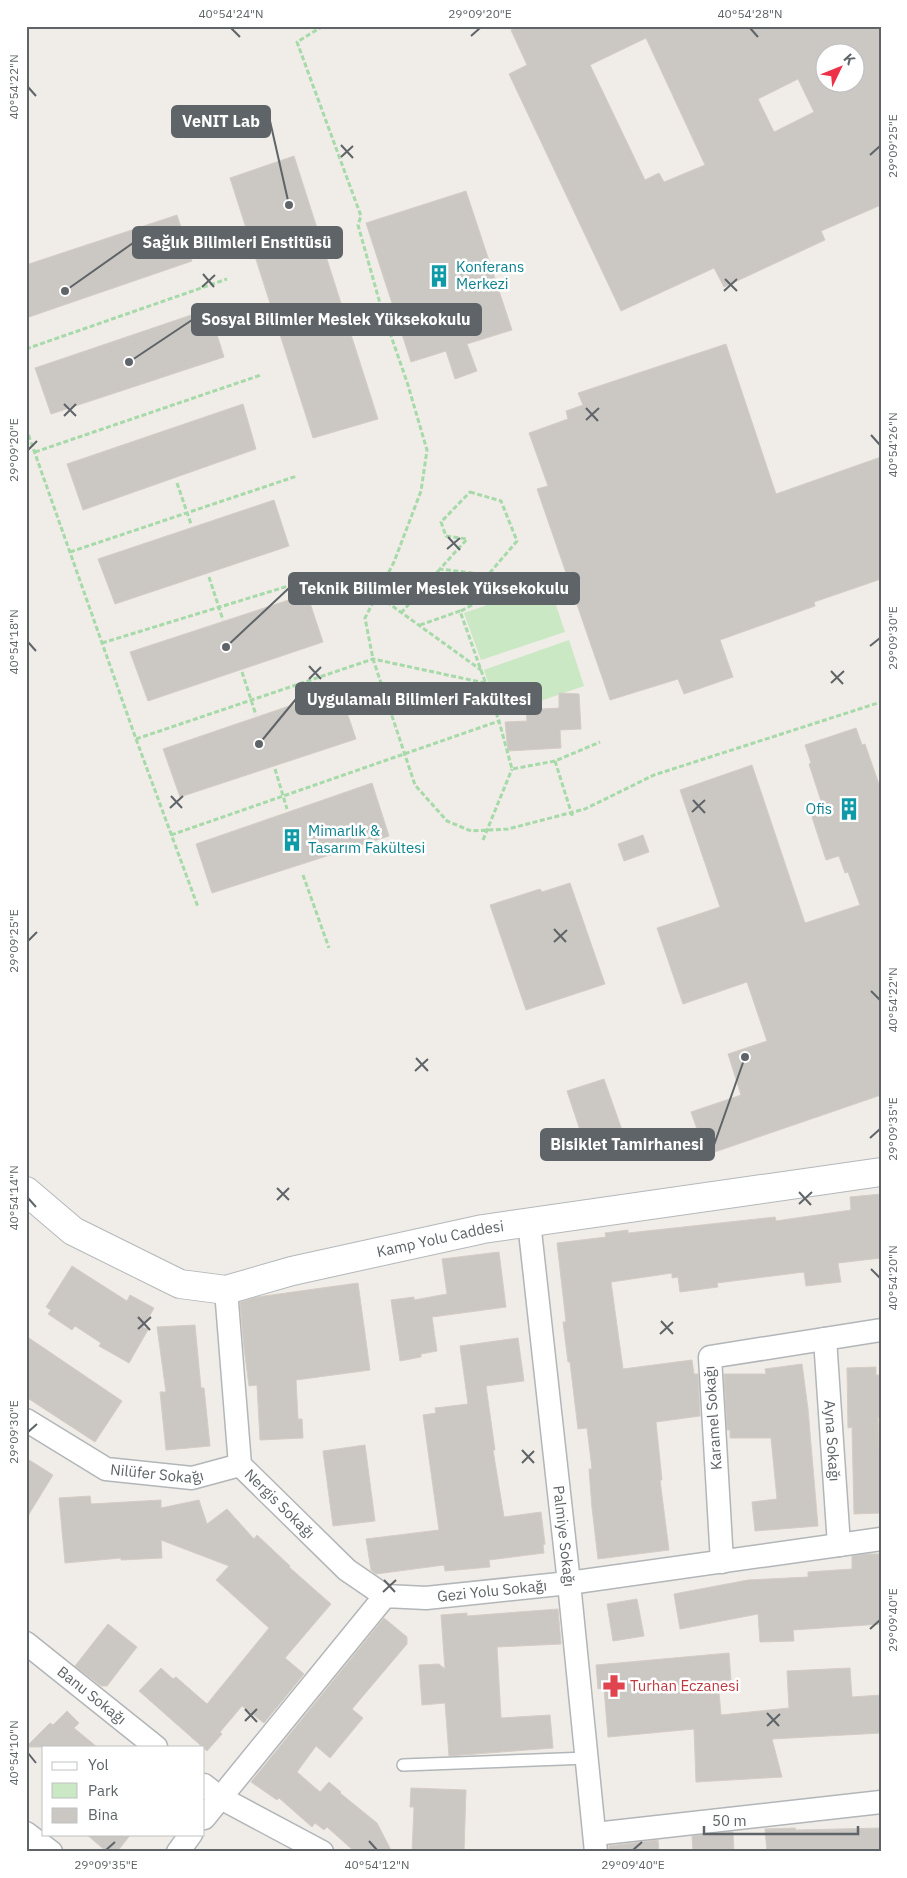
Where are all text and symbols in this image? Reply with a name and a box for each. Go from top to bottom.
text: 40°54'24"N [198,6,264,21]
text: 29°09'20"E [448,6,512,21]
text: 40°54'28"N [717,6,783,21]
north arrow [814,42,864,92]
text: K [840,49,860,69]
text: 40°54'22"N [6,54,21,120]
callout: VeNIT Lab [172,106,270,137]
text: VeNIT Lab [182,111,260,131]
text: 29°09'25"E [885,114,900,178]
callout: Sağlık Bilimleri Enstitüsü [133,227,342,258]
text: Sağlık Bilimleri Enstitüsü [142,232,332,252]
place label: Konferans Merkezi [456,257,524,293]
building icon: Konferans Merkezi [426,263,452,289]
callout: Sosyal Bilimler Meslek Yüksekokulu [192,304,481,335]
text: Sosyal Bilimler Meslek Yüksekokulu [201,309,471,329]
text: 40°54'26"N [885,412,900,478]
text: 29°09'20"E [6,418,21,482]
callout: Teknik Bilimler Meslek Yüksekokulu [289,573,579,604]
text: Teknik Bilimler Meslek Yüksekokulu [299,578,569,598]
text: 29°09'30"E [885,606,900,670]
text: 40°54'18"N [6,609,21,675]
callout: Uygulamalı Bilimleri Fakültesi [296,683,541,714]
text: Uygulamalı Bilimleri Fakültesi [307,689,531,709]
building icon: Ofis [836,796,862,822]
place label: Ofis [806,799,832,818]
place label: Mimarlık & Tasarım Fakültesi [308,821,425,857]
building icon: Mimarlık & Tasarım Fakültesi [279,827,305,853]
text: 29°09'25"E [6,909,21,973]
text: 40°54'22"N [885,967,900,1033]
text: 29°09'35"E [885,1097,900,1161]
callout: Bisiklet Tamirhanesi [541,1129,714,1160]
text: Bisiklet Tamirhanesi [550,1134,704,1154]
text: 40°54'14"N [6,1165,21,1231]
street label: Kamp Yolu Caddesi [375,1216,505,1261]
text: 40°54'20"N [885,1245,900,1311]
street label: Karamel Sokağı [699,1365,726,1471]
street label: Ayna Sokağı [820,1399,845,1482]
text: 29°09'30"E [6,1400,21,1464]
street label: Nilüfer Sokağı [109,1459,206,1487]
street label: Nergis Sokağı [241,1465,319,1542]
street label: Palmiye Sokağı [549,1484,579,1588]
street label: Gezi Yolu Sokağı [436,1575,548,1606]
text: 29°09'40"E [885,1588,900,1652]
street label: Banu Sokağı [54,1662,130,1728]
pharmacy icon: Turhan Eczanesi [601,1673,627,1699]
place label: Turhan Eczanesi [630,1676,739,1695]
text: 40°54'10"N [6,1720,21,1786]
legend [42,1746,205,1836]
text: Yol [88,1755,109,1774]
text: Park [88,1781,118,1800]
scale bar [704,1803,858,1835]
text: Bina [88,1805,118,1824]
text: 50 m [712,1811,747,1830]
text: 29°09'35"E [74,1857,138,1872]
text: 40°54'12"N [344,1857,410,1872]
text: 29°09'40"E [601,1857,665,1872]

